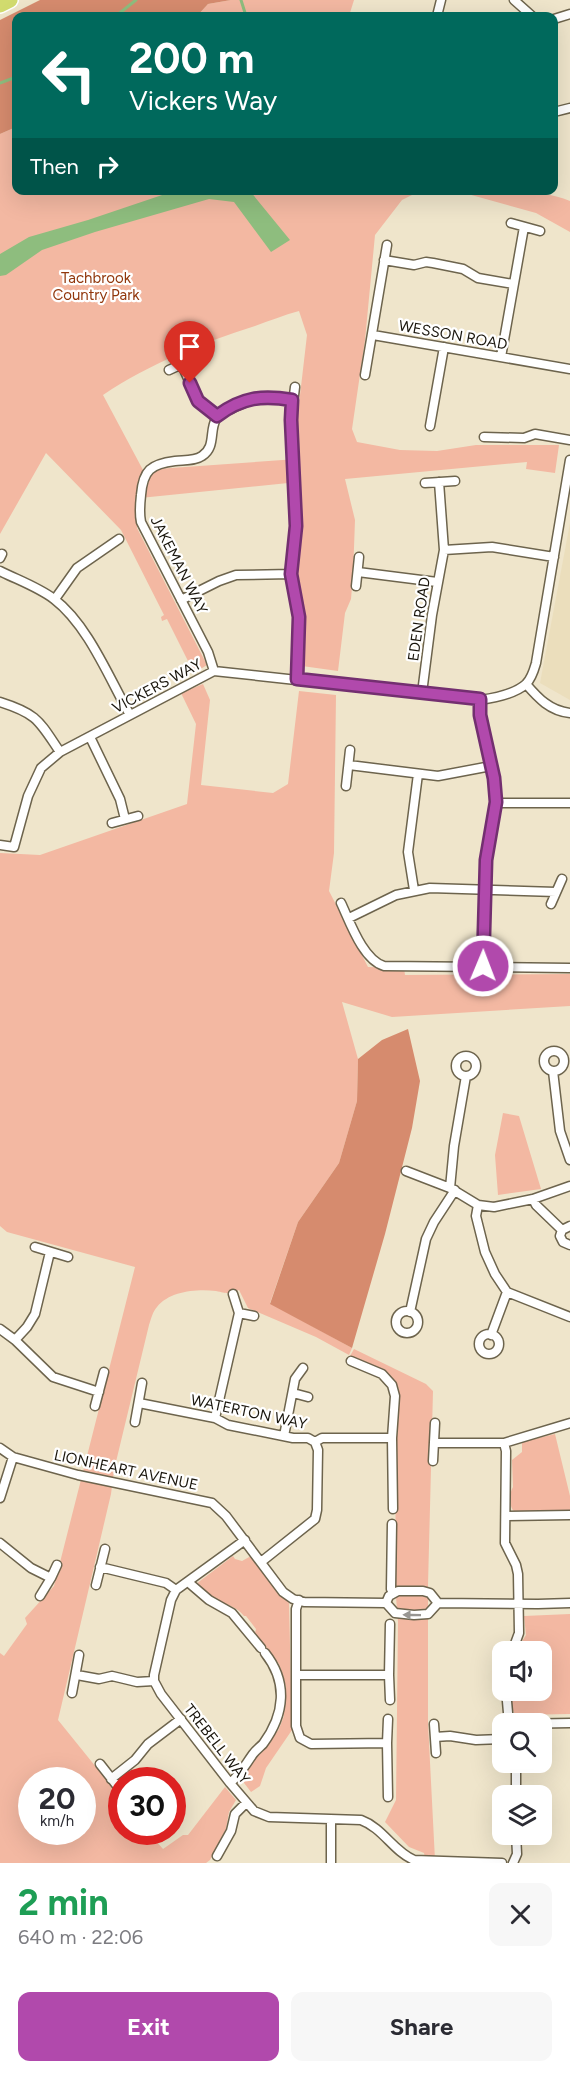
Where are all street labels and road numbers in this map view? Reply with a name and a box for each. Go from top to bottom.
street label: WESSON ROAD [397,317,509,353]
street label: JAKEMAN WAY [147,513,211,617]
street label: EDEN ROAD [404,576,434,662]
street label: VICKERS WAY [109,655,205,717]
street label: WATERTON WAY [189,1391,309,1433]
street label: LIONHEART AVENUE [52,1446,200,1494]
street label: TREBELL WAY [180,1700,254,1788]

